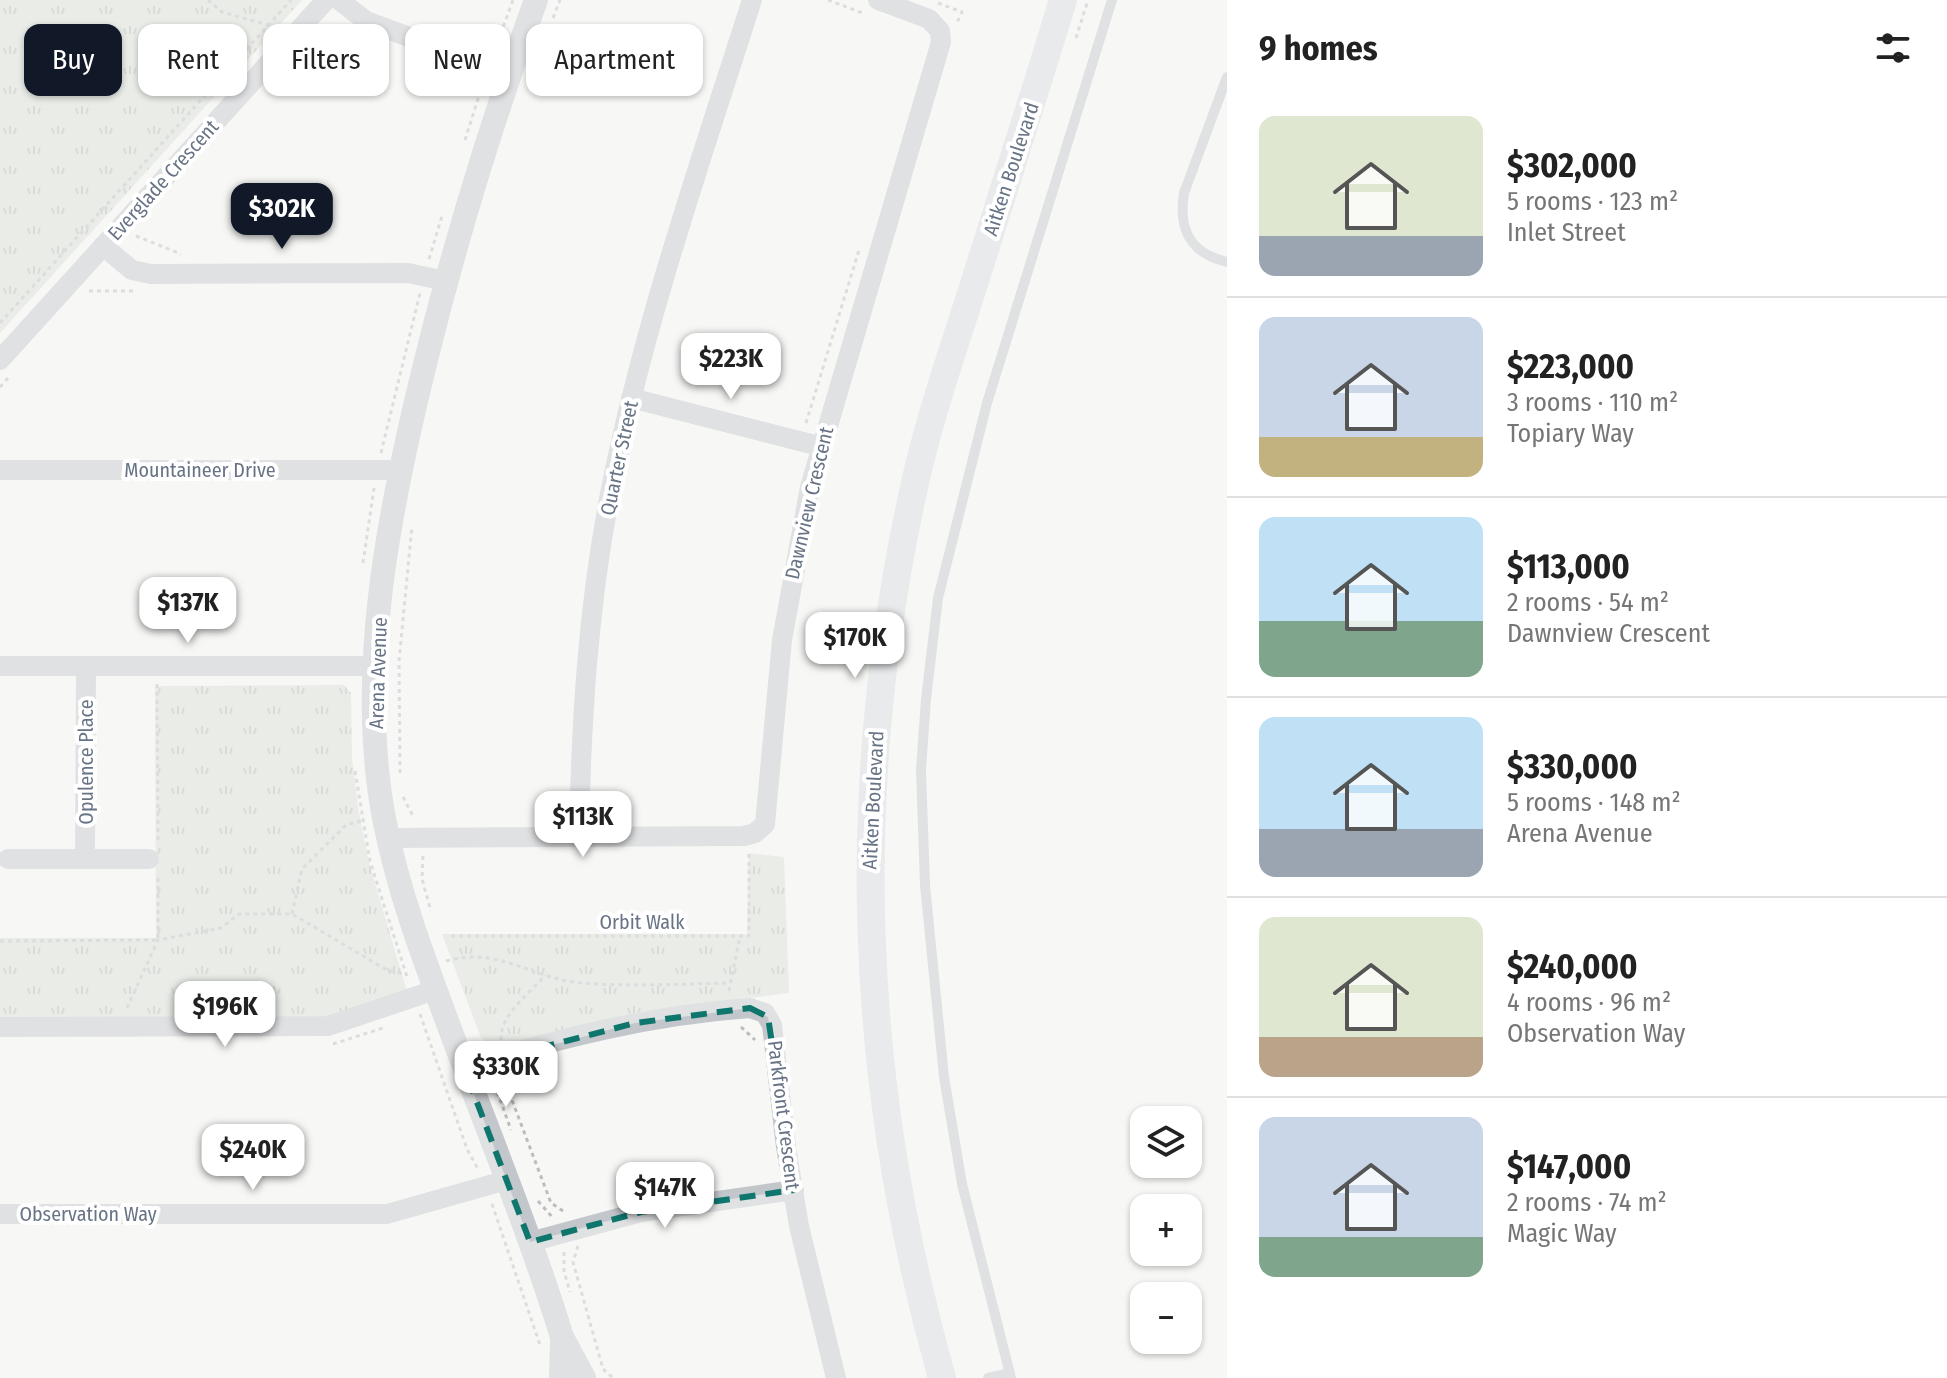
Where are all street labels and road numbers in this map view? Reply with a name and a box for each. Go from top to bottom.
street label: Aitken Boulevard [978,99,1044,239]
street label: Everglade Crescent [103,114,224,245]
street label: Quarter Street [595,398,643,518]
street label: Dawnview Crescent [780,424,838,582]
street label: Mountaineer Drive [124,458,276,482]
street label: Arena Avenue [364,617,392,729]
street label: Opulence Place [74,699,98,825]
street label: Aitken Boulevard [857,730,889,870]
street label: Orbit Walk [599,910,685,934]
street label: Parkfront Crescent [763,1039,805,1191]
street label: Observation Way [19,1202,157,1226]

